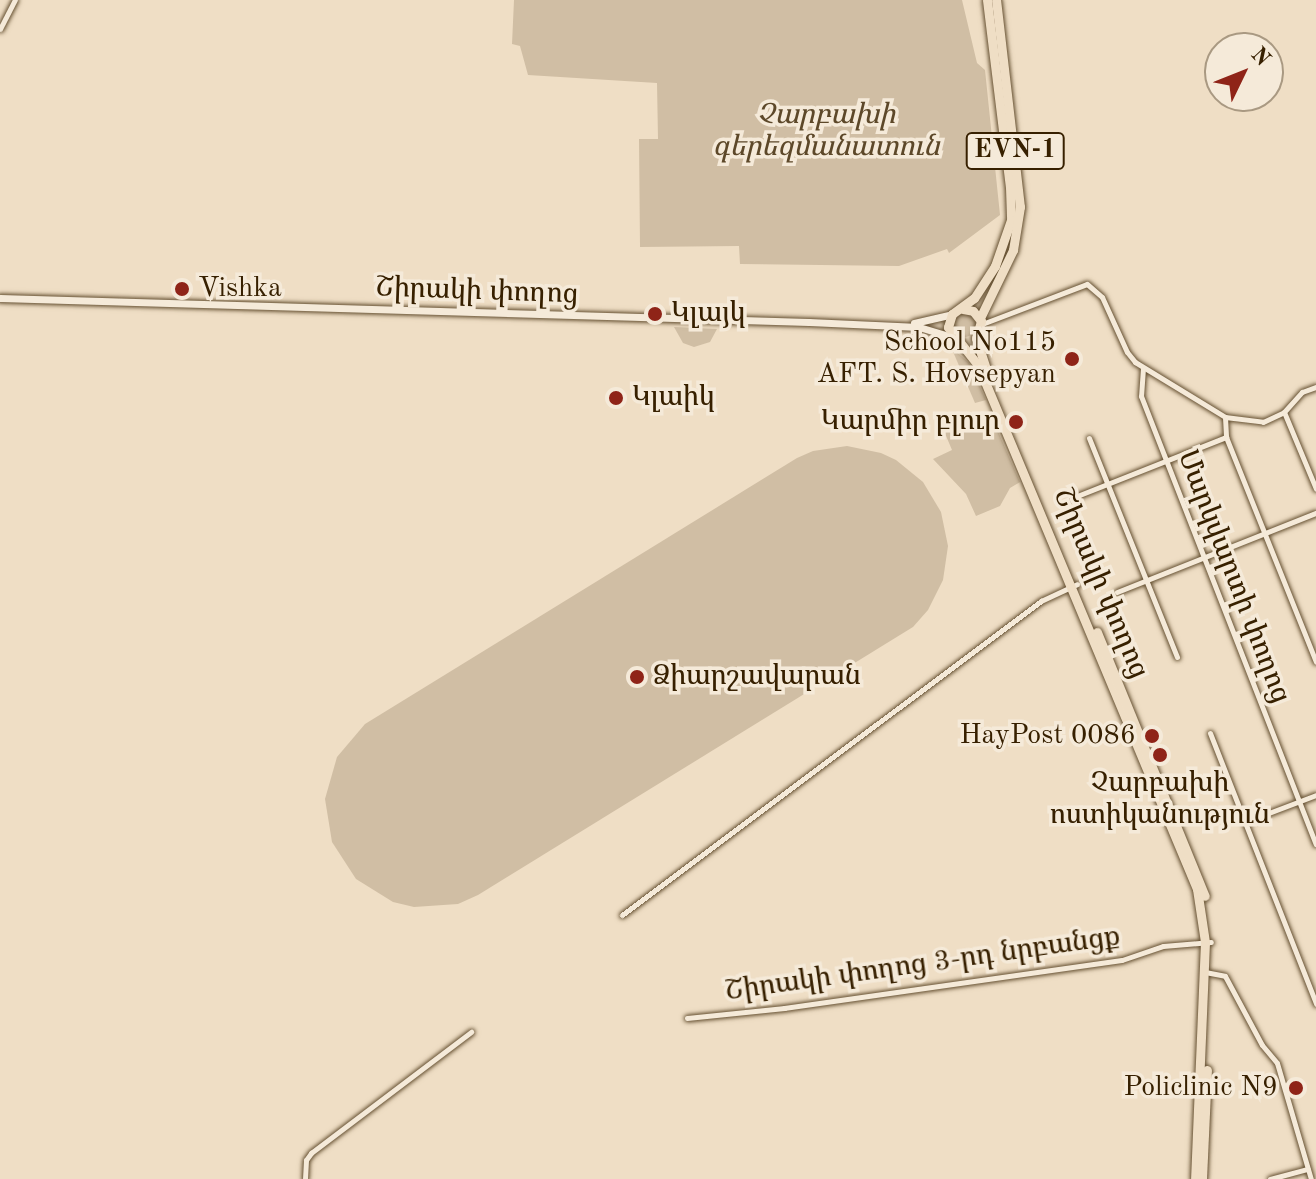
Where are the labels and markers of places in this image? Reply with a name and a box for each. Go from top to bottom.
place label: Vishka [198,272,282,306]
marker: Vishka [173,280,191,298]
place label: Կլայկ [671,297,746,331]
marker: Կլայկ [646,305,664,323]
place label: School No115 AFT. S. Hovsepyan [817,326,1056,392]
marker: School No115 AFT. S. Hovsepyan [1063,350,1081,368]
place label: Կլաիկ [632,381,715,415]
marker: Կլաիկ [607,389,625,407]
place label: Կարմիր բլուր [821,405,1000,439]
marker: Կարմիր բլուր [1007,413,1025,431]
place label: Ձիարշավարան [653,660,861,694]
marker: Ձիարշավարան [628,668,646,686]
place label: HayPost 0086 [959,719,1136,753]
marker: HayPost 0086 [1143,727,1161,745]
marker: Չարբախի ոստիկանություն [1151,746,1169,764]
place label: Չարբախի ոստիկանություն [1050,767,1270,833]
place label: Policlinic N9 [1124,1071,1278,1105]
marker: Policlinic N9 [1285,1077,1307,1099]

